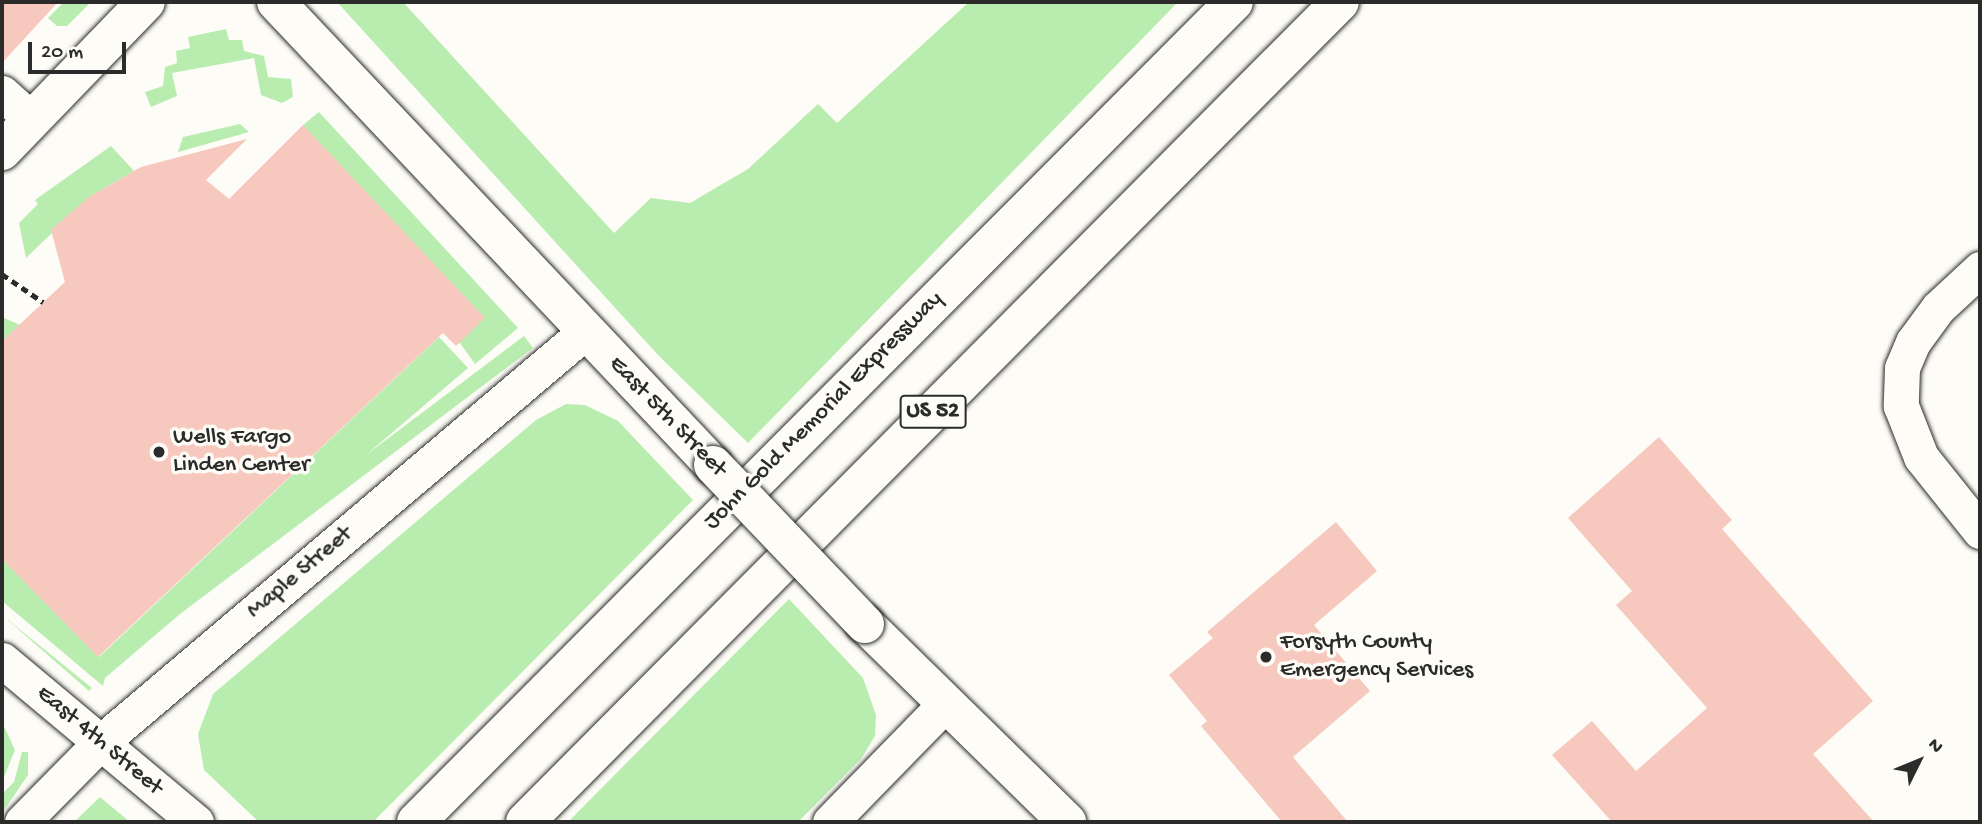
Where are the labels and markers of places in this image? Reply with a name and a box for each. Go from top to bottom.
place label: Wells Fargo Linden Center [173,424,309,480]
marker: Wells Fargo Linden Center [151,444,167,460]
place label: Forsyth County Emergency Services [1280,629,1473,685]
marker: Forsyth County Emergency Services [1258,649,1274,665]

